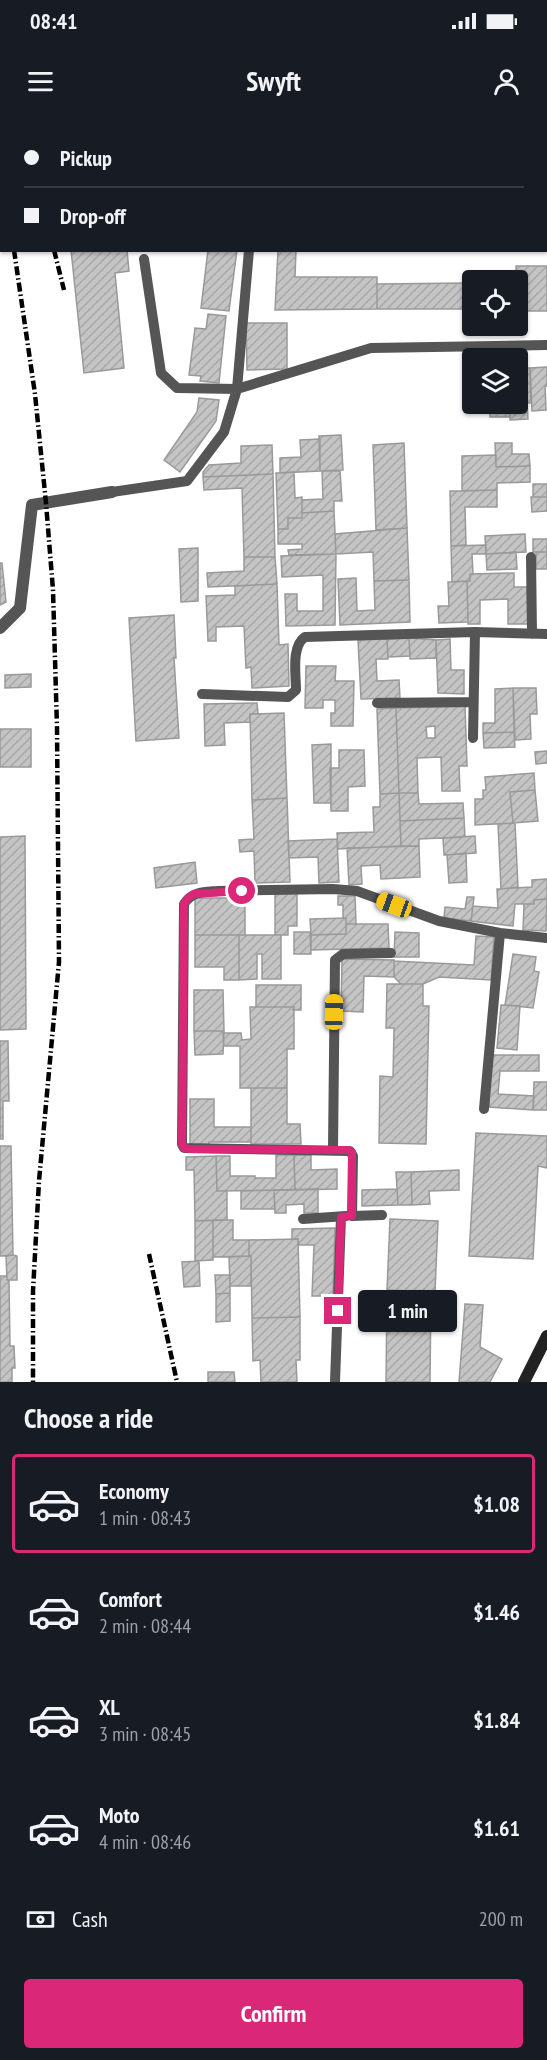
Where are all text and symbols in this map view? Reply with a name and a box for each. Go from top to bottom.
text: 08:41 [30,7,78,35]
text: Swyft [246,64,301,98]
icon: menu [24,65,57,98]
icon: person [490,65,523,98]
text: Pickup [60,144,112,172]
text: Drop-off [60,202,126,230]
map controls [462,270,528,414]
button: locate [462,270,528,336]
button: layers [462,348,528,414]
route start [228,877,255,904]
car [374,890,414,920]
car [325,994,343,1030]
callout: 1 min [359,1290,458,1332]
route end [324,1297,351,1324]
text: 1 min [387,1298,428,1324]
text: Choose a ride [24,1401,153,1435]
icon: car [27,1477,81,1531]
text: Economy [99,1477,169,1505]
text: $1.08 [473,1490,520,1518]
text: 1 min · 08:43 [99,1505,191,1531]
icon: car [27,1585,81,1639]
text: Comfort [99,1585,162,1613]
text: $1.46 [473,1598,520,1626]
text: 2 min · 08:44 [99,1613,191,1639]
icon: car [27,1693,81,1747]
text: XL [99,1693,120,1721]
text: $1.84 [473,1706,520,1734]
text: 3 min · 08:45 [99,1721,191,1747]
icon: car [27,1801,81,1855]
text: Moto [99,1801,140,1829]
text: $1.61 [473,1814,520,1842]
text: 4 min · 08:46 [99,1829,191,1855]
icon: cash [24,1903,57,1936]
text: Cash [72,1905,108,1933]
text: 200 m [479,1906,523,1932]
button: Confirm [24,1979,523,2048]

